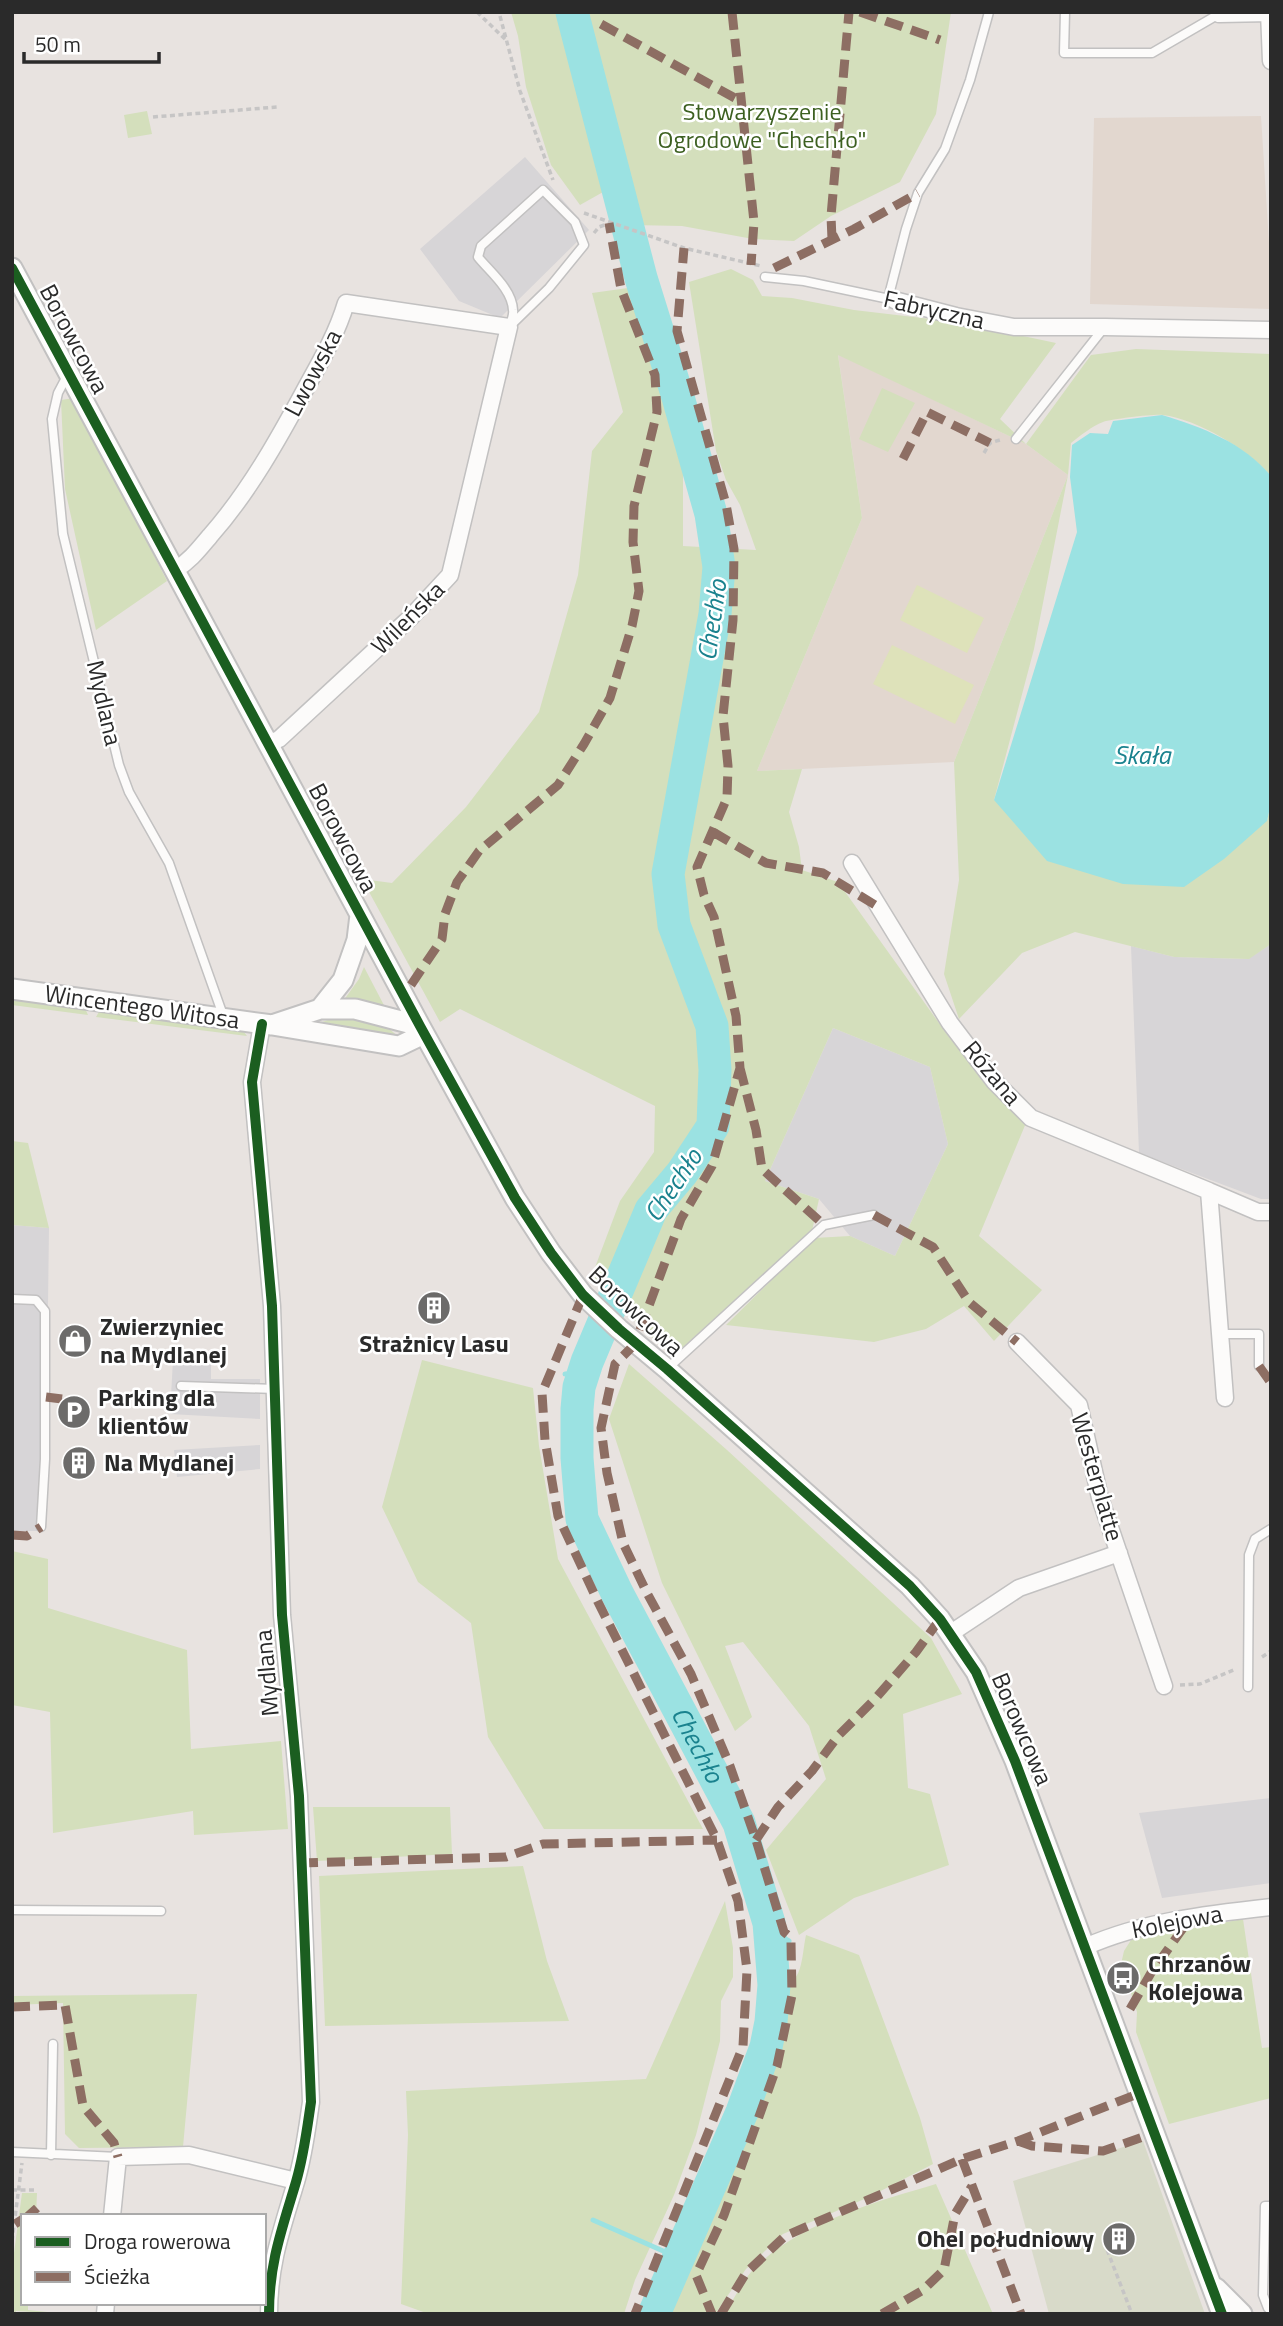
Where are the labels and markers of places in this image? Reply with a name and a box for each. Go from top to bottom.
building icon: Strażnicy Lasu [415,1289,453,1327]
place label: Zwierzyniec na Mydlanej [100,1308,227,1372]
shop icon: Zwierzyniec na Mydlanej [56,1322,94,1360]
place label: Strażnicy Lasu [359,1325,509,1361]
place label: Parking dla klientów [98,1379,215,1443]
parking icon: Parking dla klientów [55,1393,93,1431]
building icon: Na Mydlanej [60,1444,98,1482]
place label: Na Mydlanej [104,1444,234,1480]
place label: Chrzanów Kolejowa [1148,1945,1251,2009]
bus stop icon: Chrzanów Kolejowa [1104,1959,1142,1997]
place label: Ohel południowy [917,2220,1094,2256]
building icon: Ohel południowy [1100,2220,1138,2258]

